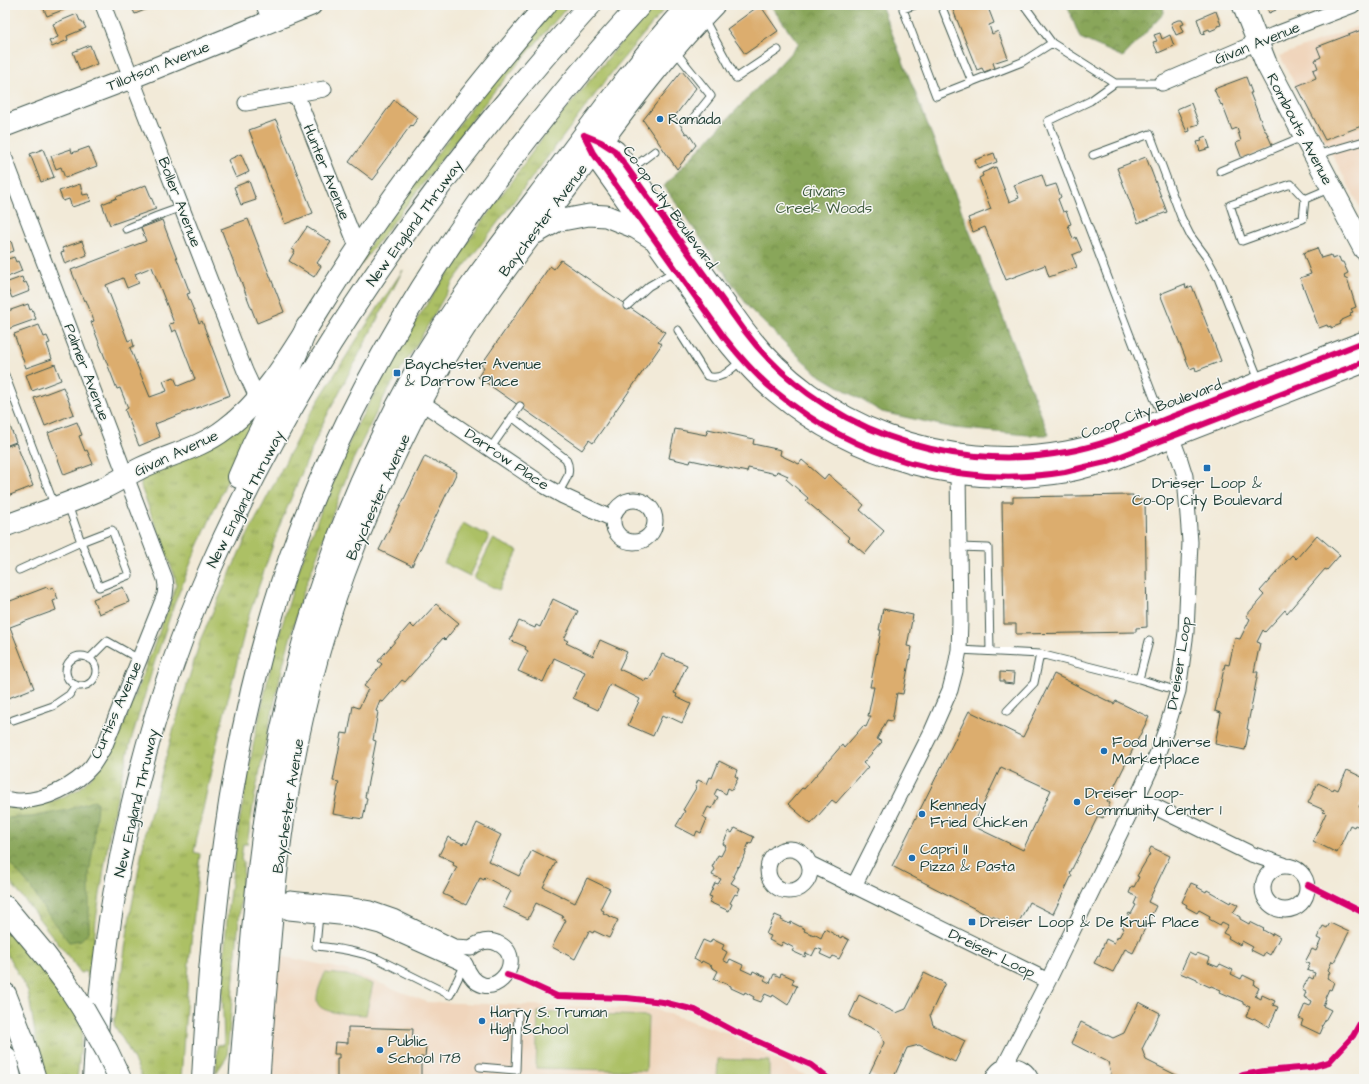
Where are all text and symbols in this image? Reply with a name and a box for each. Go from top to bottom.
street label: Givan Avenue [1211,17,1303,70]
street label: Tillotson Avenue [104,36,213,97]
street label: Rombouts Avenue [1261,70,1338,189]
place label: Ramada [668,109,721,130]
marker: Ramada [655,114,665,124]
street label: Hunter Avenue [298,121,355,223]
street label: Co-op City Boulevard [617,141,722,274]
street label: Boller Avenue [153,154,206,250]
street label: New England Thruway [361,156,468,291]
street label: Baychester Avenue [494,160,594,282]
park label: Givans Creek Woods [776,181,873,219]
street label: Palmer Avenue [58,321,115,424]
place label: Baychester Avenue & Darrow Place [405,354,541,392]
marker: Baychester Avenue & Darrow Place [392,368,402,378]
street label: Co-op City Boulevard [1078,374,1225,446]
street label: Darrow Place [460,423,553,495]
street label: Givan Avenue [131,425,222,482]
street label: New England Thruway [202,427,290,572]
street label: Baychester Avenue [341,431,417,564]
marker: Drieser Loop & Co-Op City Boulevard [1202,463,1212,473]
place label: Drieser Loop & Co-Op City Boulevard [1132,473,1282,512]
street label: Dreiser Loop [1162,615,1197,711]
street label: Curtiss Avenue [86,658,147,762]
street label: New England Thruway [109,727,165,880]
place label: Food Universe Marketplace [1112,732,1211,770]
street label: Baychester Avenue [267,737,311,875]
marker: Food Universe Marketplace [1099,746,1109,756]
place label: Dreiser Loop- Community Center 1 [1085,783,1222,822]
place label: Kennedy Fried Chicken [930,795,1028,833]
marker: Dreiser Loop- Community Center 1 [1072,797,1082,807]
marker: Kennedy Fried Chicken [917,809,927,819]
place label: Capri II Pizza & Pasta [920,839,1015,877]
marker: Capri II Pizza & Pasta [907,853,917,863]
place label: Dreiser Loop & De Kruif Place [980,912,1199,933]
marker: Dreiser Loop & De Kruif Place [967,917,977,927]
street label: Dreiser Loop [945,923,1039,983]
place label: Harry S. Truman High School [490,1002,608,1041]
marker: Harry S. Truman High School [477,1016,487,1026]
place label: Public School 178 [388,1031,461,1069]
marker: Public School 178 [375,1045,385,1055]

